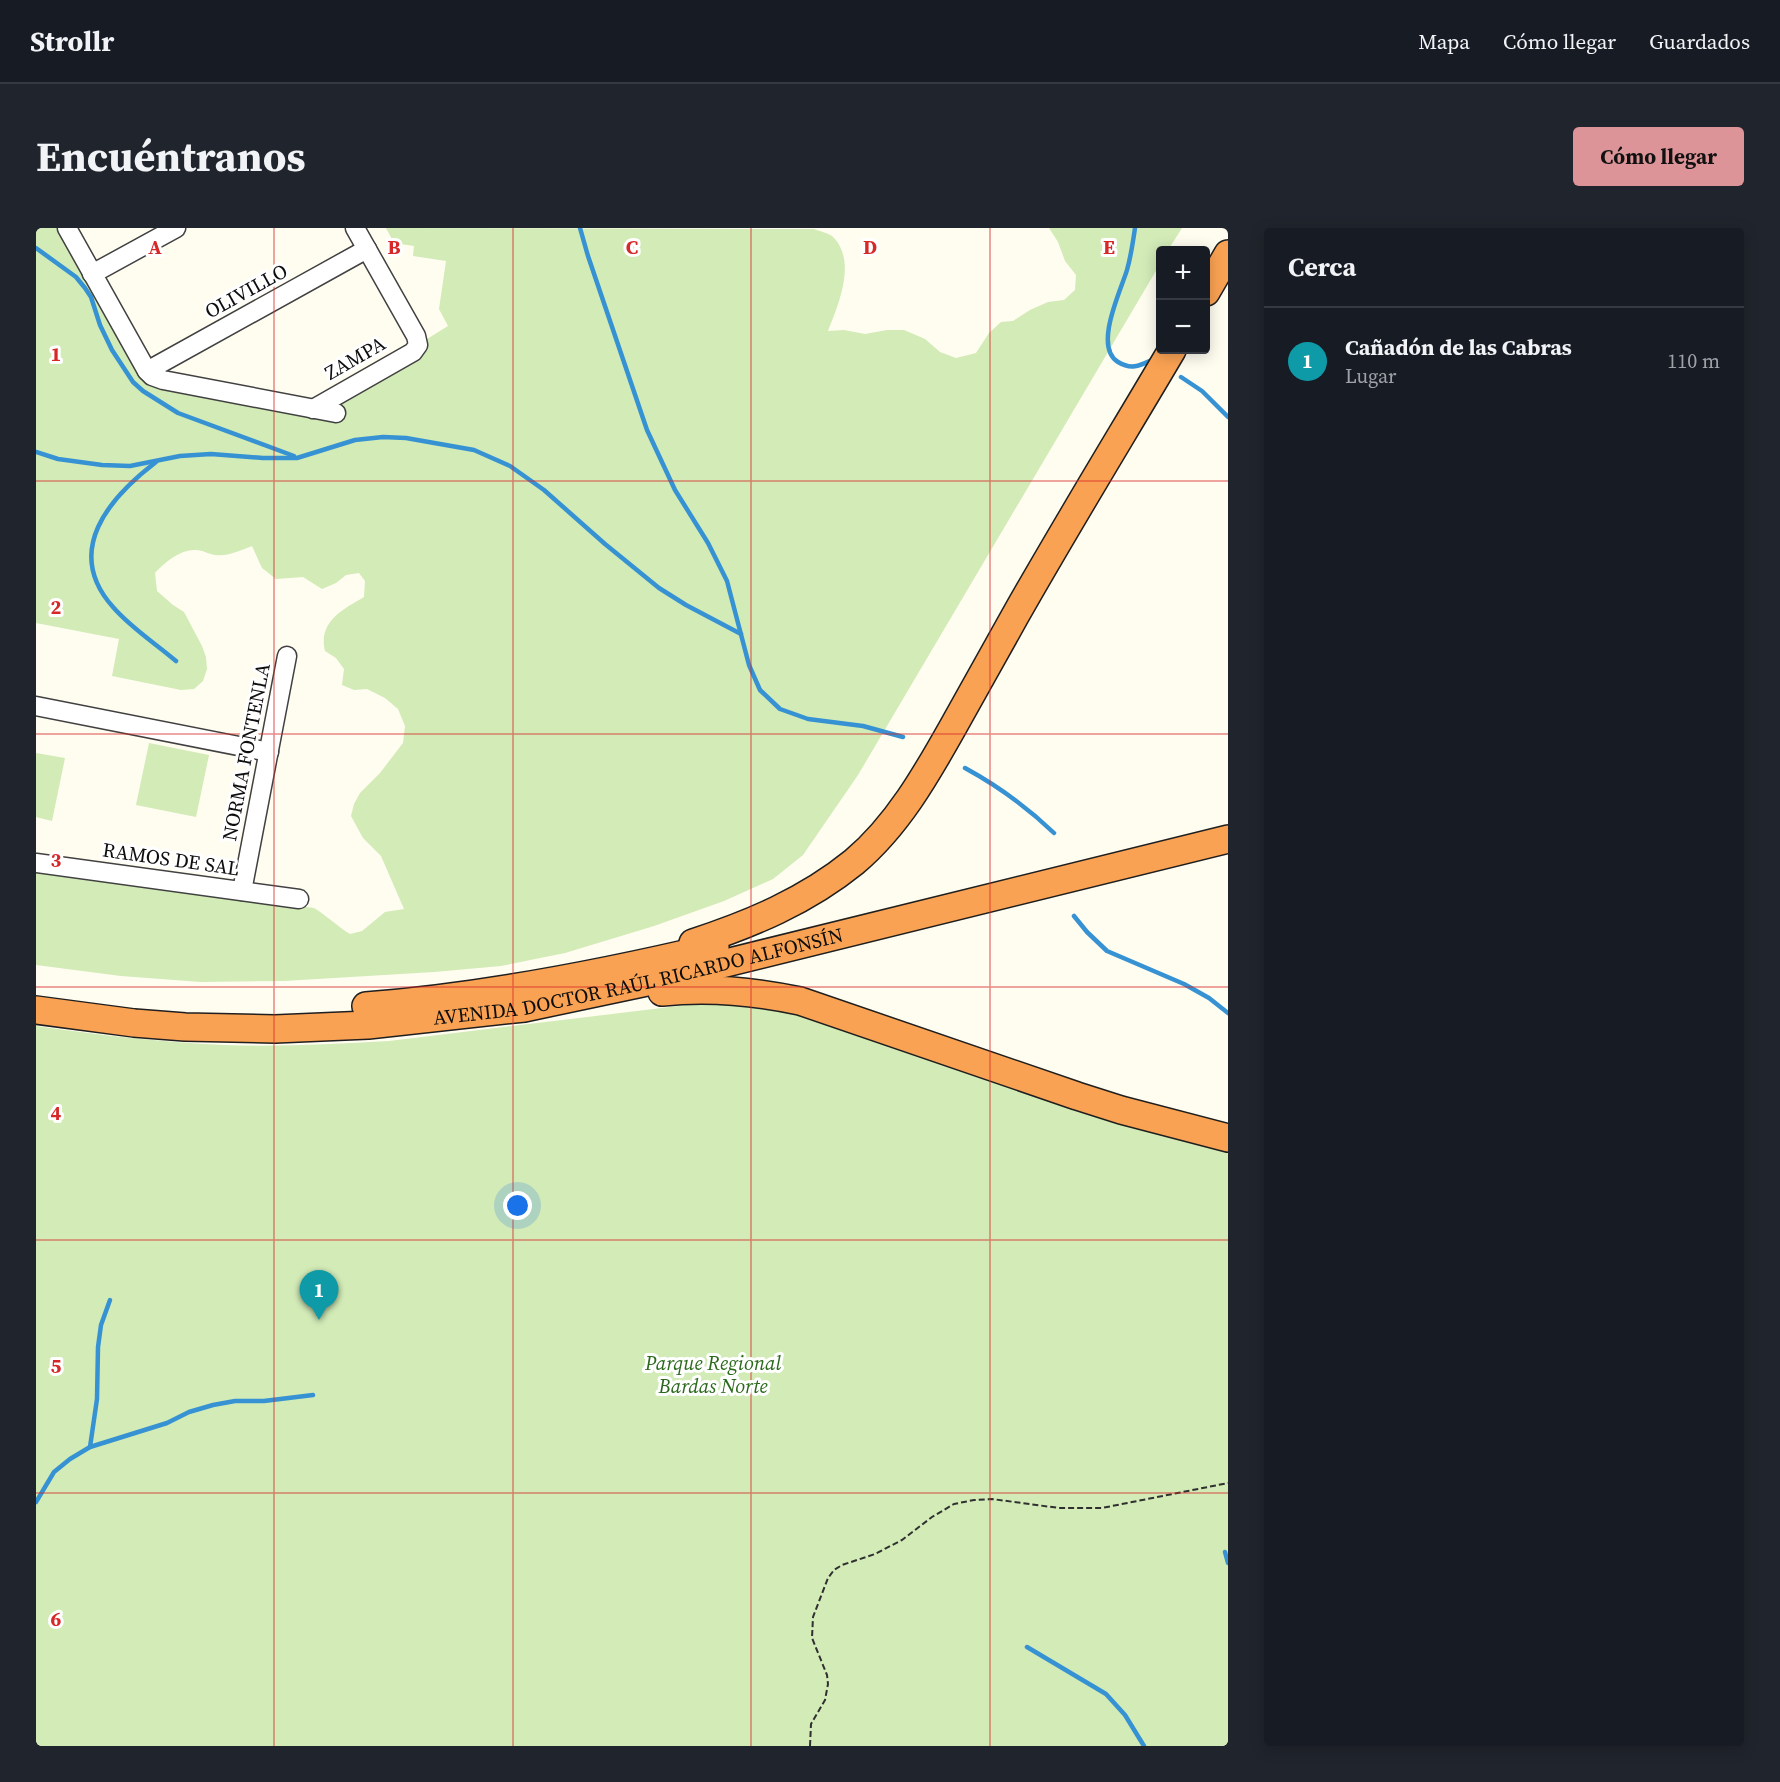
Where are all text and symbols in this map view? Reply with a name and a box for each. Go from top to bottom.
text: Strollr [30,22,114,60]
text: Mapa [1418,27,1470,56]
text: Cómo llegar [1503,27,1616,56]
text: Guardados [1649,27,1750,56]
text: Encuéntranos [36,127,306,185]
button: Cómo llegar [1573,127,1744,186]
text: A [148,233,162,261]
text: B [387,233,401,261]
text: C [626,233,638,261]
text: D [863,233,877,261]
text: E [1103,233,1115,261]
map controls [1156,246,1210,354]
button: + [1156,246,1210,300]
text: Cerca [1288,249,1356,285]
street label: OLIVILLO [200,257,292,325]
button: − [1156,300,1210,354]
street label: ZAMPA [319,329,391,387]
text: Cañadón de las Cabras [1345,332,1572,362]
text: 1 [51,340,61,368]
text: 1 [1302,347,1313,375]
text: 110 m [1667,347,1720,375]
text: Lugar [1345,362,1396,390]
text: 2 [51,593,62,621]
street label: NORMA FONTENLA [215,660,277,843]
street label: RAMOS DE SAL [101,836,241,882]
text: 3 [51,846,62,874]
street label: AVENIDA DOCTOR RAÚL RICARDO ALFONSÍN [432,921,846,1032]
text: 4 [51,1099,62,1127]
your location [503,1191,532,1220]
pin: 1 [300,1270,338,1320]
park label: Parque Regional Bardas Norte [644,1349,781,1400]
text: 5 [51,1352,62,1380]
text: 6 [51,1605,62,1633]

